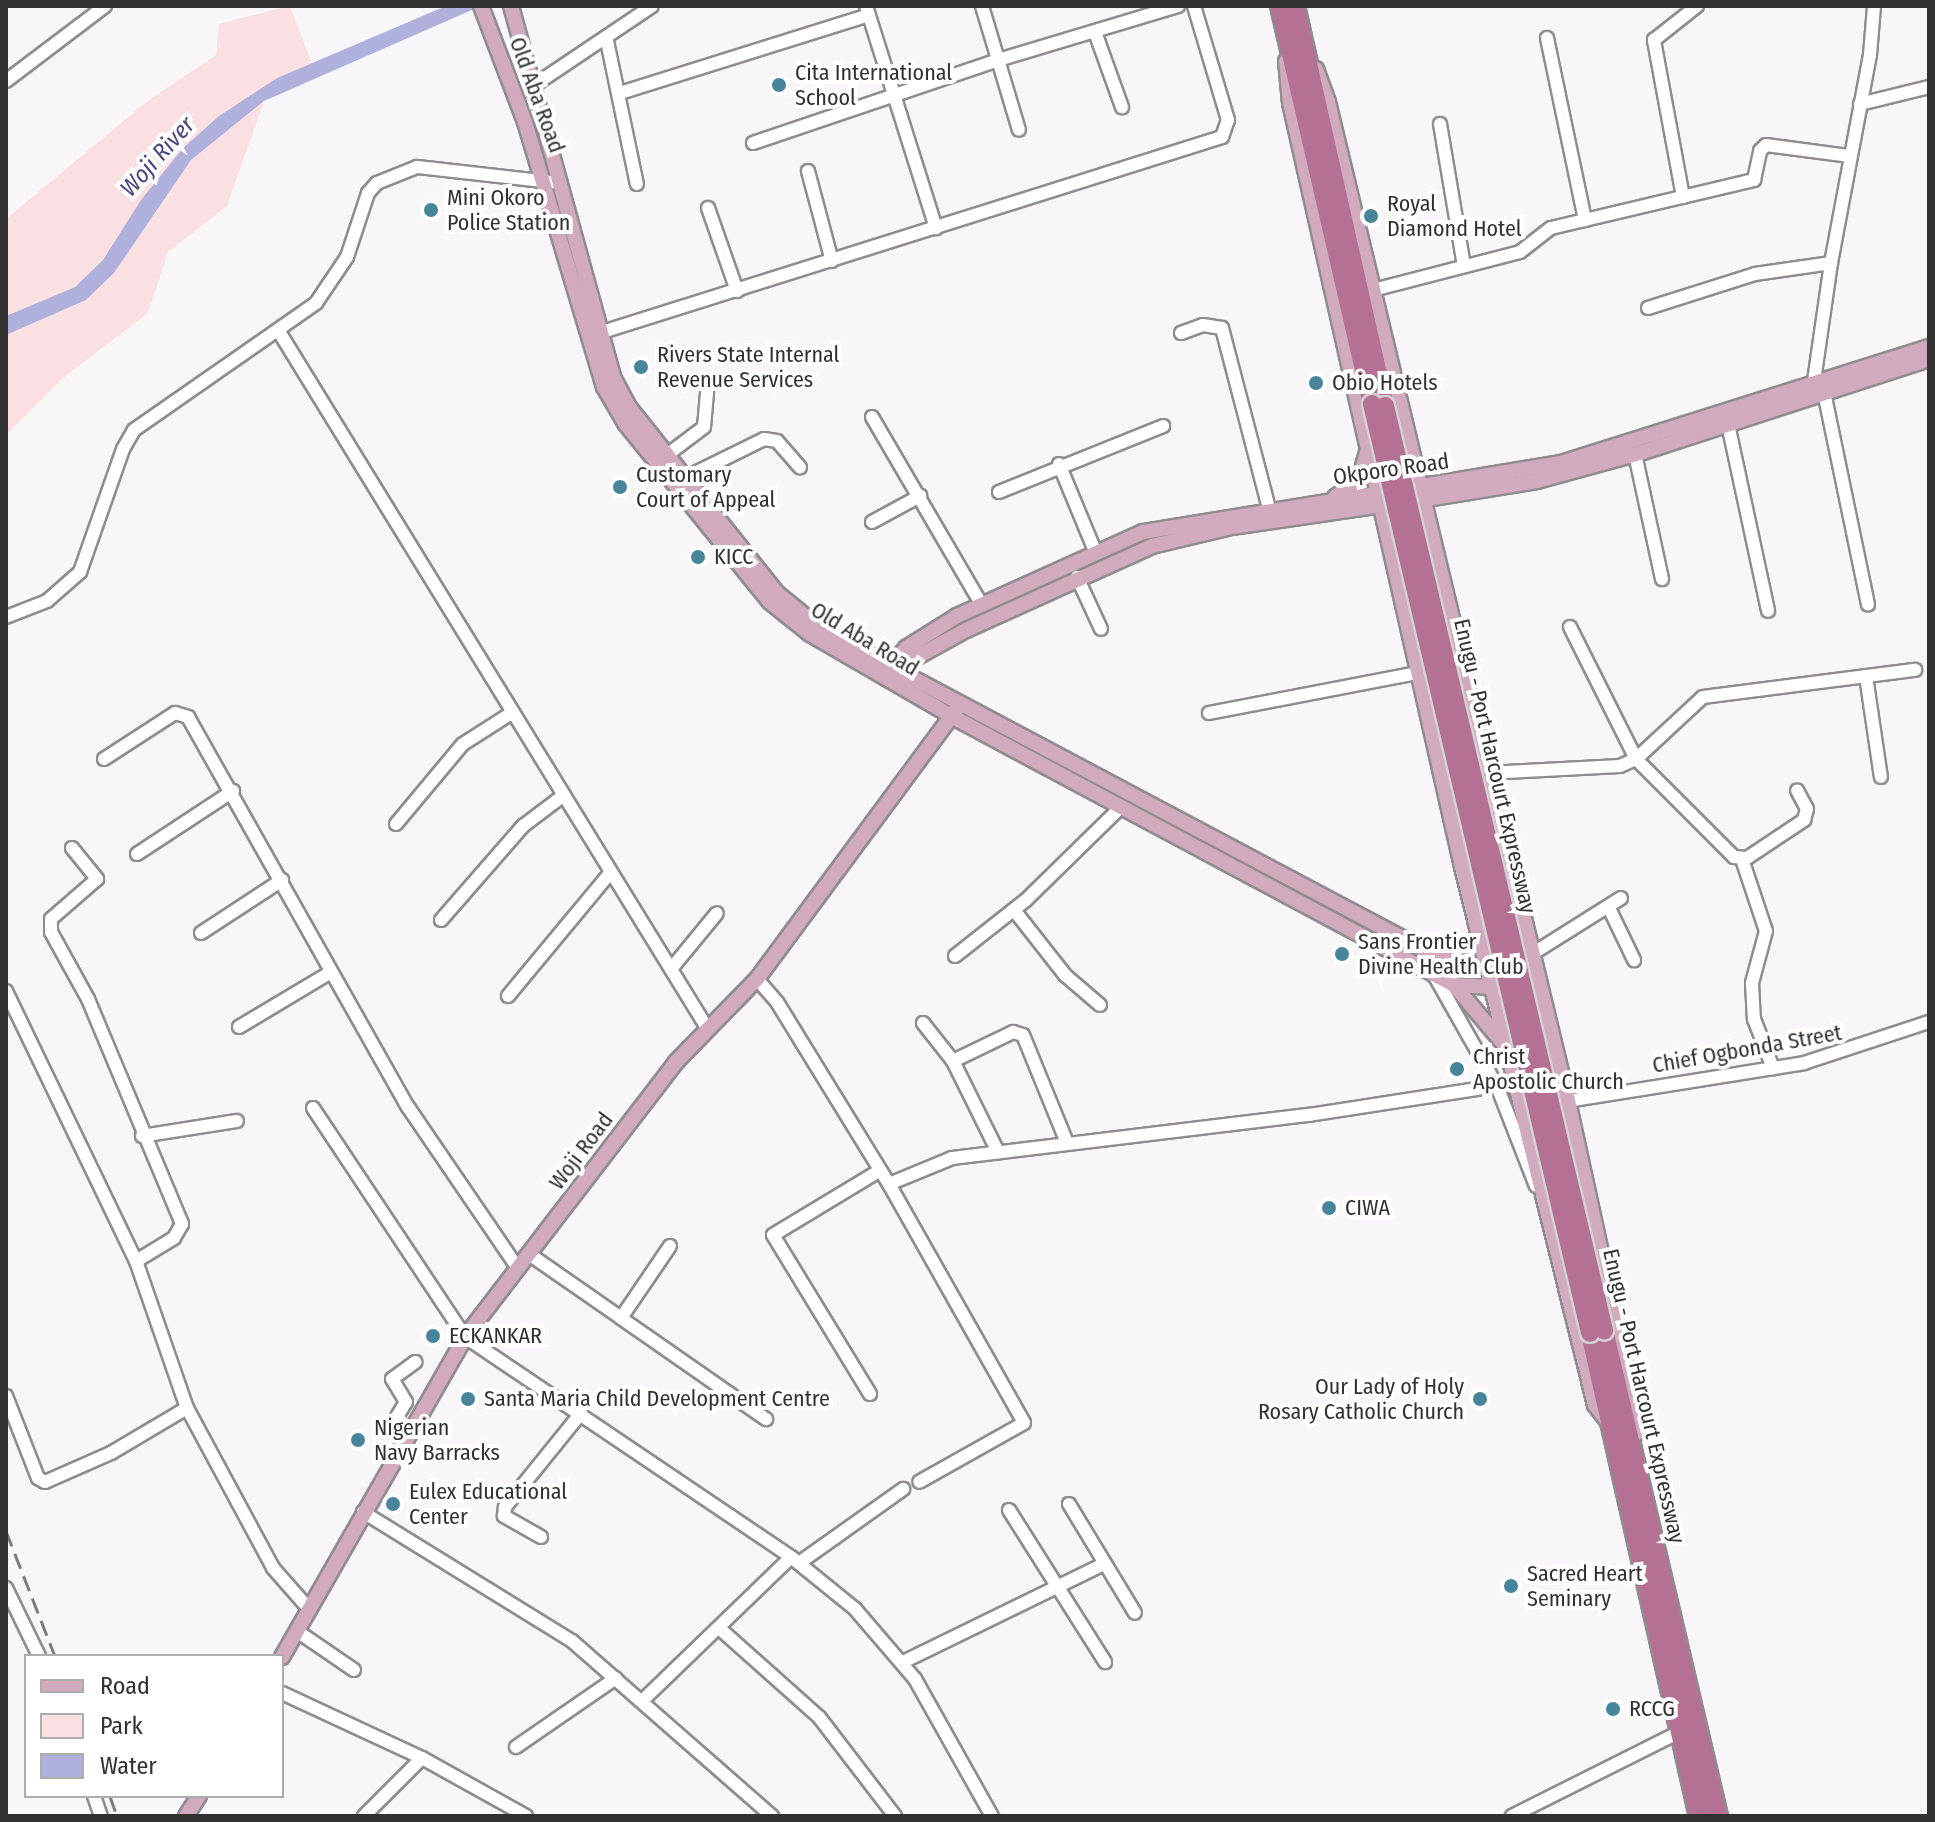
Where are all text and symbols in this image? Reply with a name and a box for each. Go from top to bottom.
street label: Old Aba Road [504,34,570,156]
place label: Cita International School [795,59,952,110]
marker: Cita International School [770,76,788,94]
water label: Woji River [115,111,201,203]
place label: Mini Okoro Police Station [447,184,570,236]
place label: Royal Diamond Hotel [1387,190,1522,242]
marker: Mini Okoro Police Station [422,201,440,219]
marker: Royal Diamond Hotel [1362,207,1380,225]
place label: Rivers State Internal Revenue Services [657,341,839,392]
marker: Rivers State Internal Revenue Services [632,358,650,376]
place label: Obio Hotels [1332,370,1438,396]
marker: Obio Hotels [1307,374,1325,392]
street label: Okporo Road [1331,448,1451,490]
place label: Customary Court of Appeal [636,461,775,512]
marker: Customary Court of Appeal [611,478,629,496]
place label: KICC [714,544,753,570]
marker: KICC [689,548,707,566]
street label: Old Aba Road [806,596,924,682]
street label: Enugu - Port Harcourt Expressway [1448,616,1542,916]
place label: Sans Frontier Divine Health Club [1358,928,1524,980]
marker: Sans Frontier Divine Health Club [1333,945,1351,963]
street label: Chief Ogbonda Street [1650,1019,1844,1079]
place label: Christ Apostolic Church [1473,1043,1624,1094]
marker: Christ Apostolic Church [1448,1060,1466,1078]
street label: Woji Road [543,1107,619,1195]
place label: CIWA [1345,1195,1390,1221]
marker: CIWA [1320,1199,1338,1217]
street label: Enugu - Port Harcourt Expressway [1597,1246,1691,1546]
place label: ECKANKAR [449,1323,542,1349]
marker: ECKANKAR [424,1327,442,1345]
place label: Our Lady of Holy Rosary Catholic Church [1258,1373,1464,1424]
place label: Santa Maria Child Development Centre [484,1386,830,1412]
marker: Santa Maria Child Development Centre [459,1390,477,1408]
marker: Our Lady of Holy Rosary Catholic Church [1471,1390,1489,1408]
place label: Nigerian Navy Barracks [374,1414,500,1466]
marker: Nigerian Navy Barracks [349,1431,367,1449]
place label: Eulex Educational Center [409,1478,567,1530]
marker: Eulex Educational Center [384,1495,402,1513]
place label: Sacred Heart Seminary [1527,1560,1643,1612]
marker: Sacred Heart Seminary [1502,1577,1520,1595]
legend [24,1654,284,1798]
text: Road [100,1672,150,1700]
place label: RCCG [1629,1696,1675,1722]
marker: RCCG [1604,1700,1622,1718]
text: Park [100,1712,143,1740]
text: Water [100,1752,157,1780]

